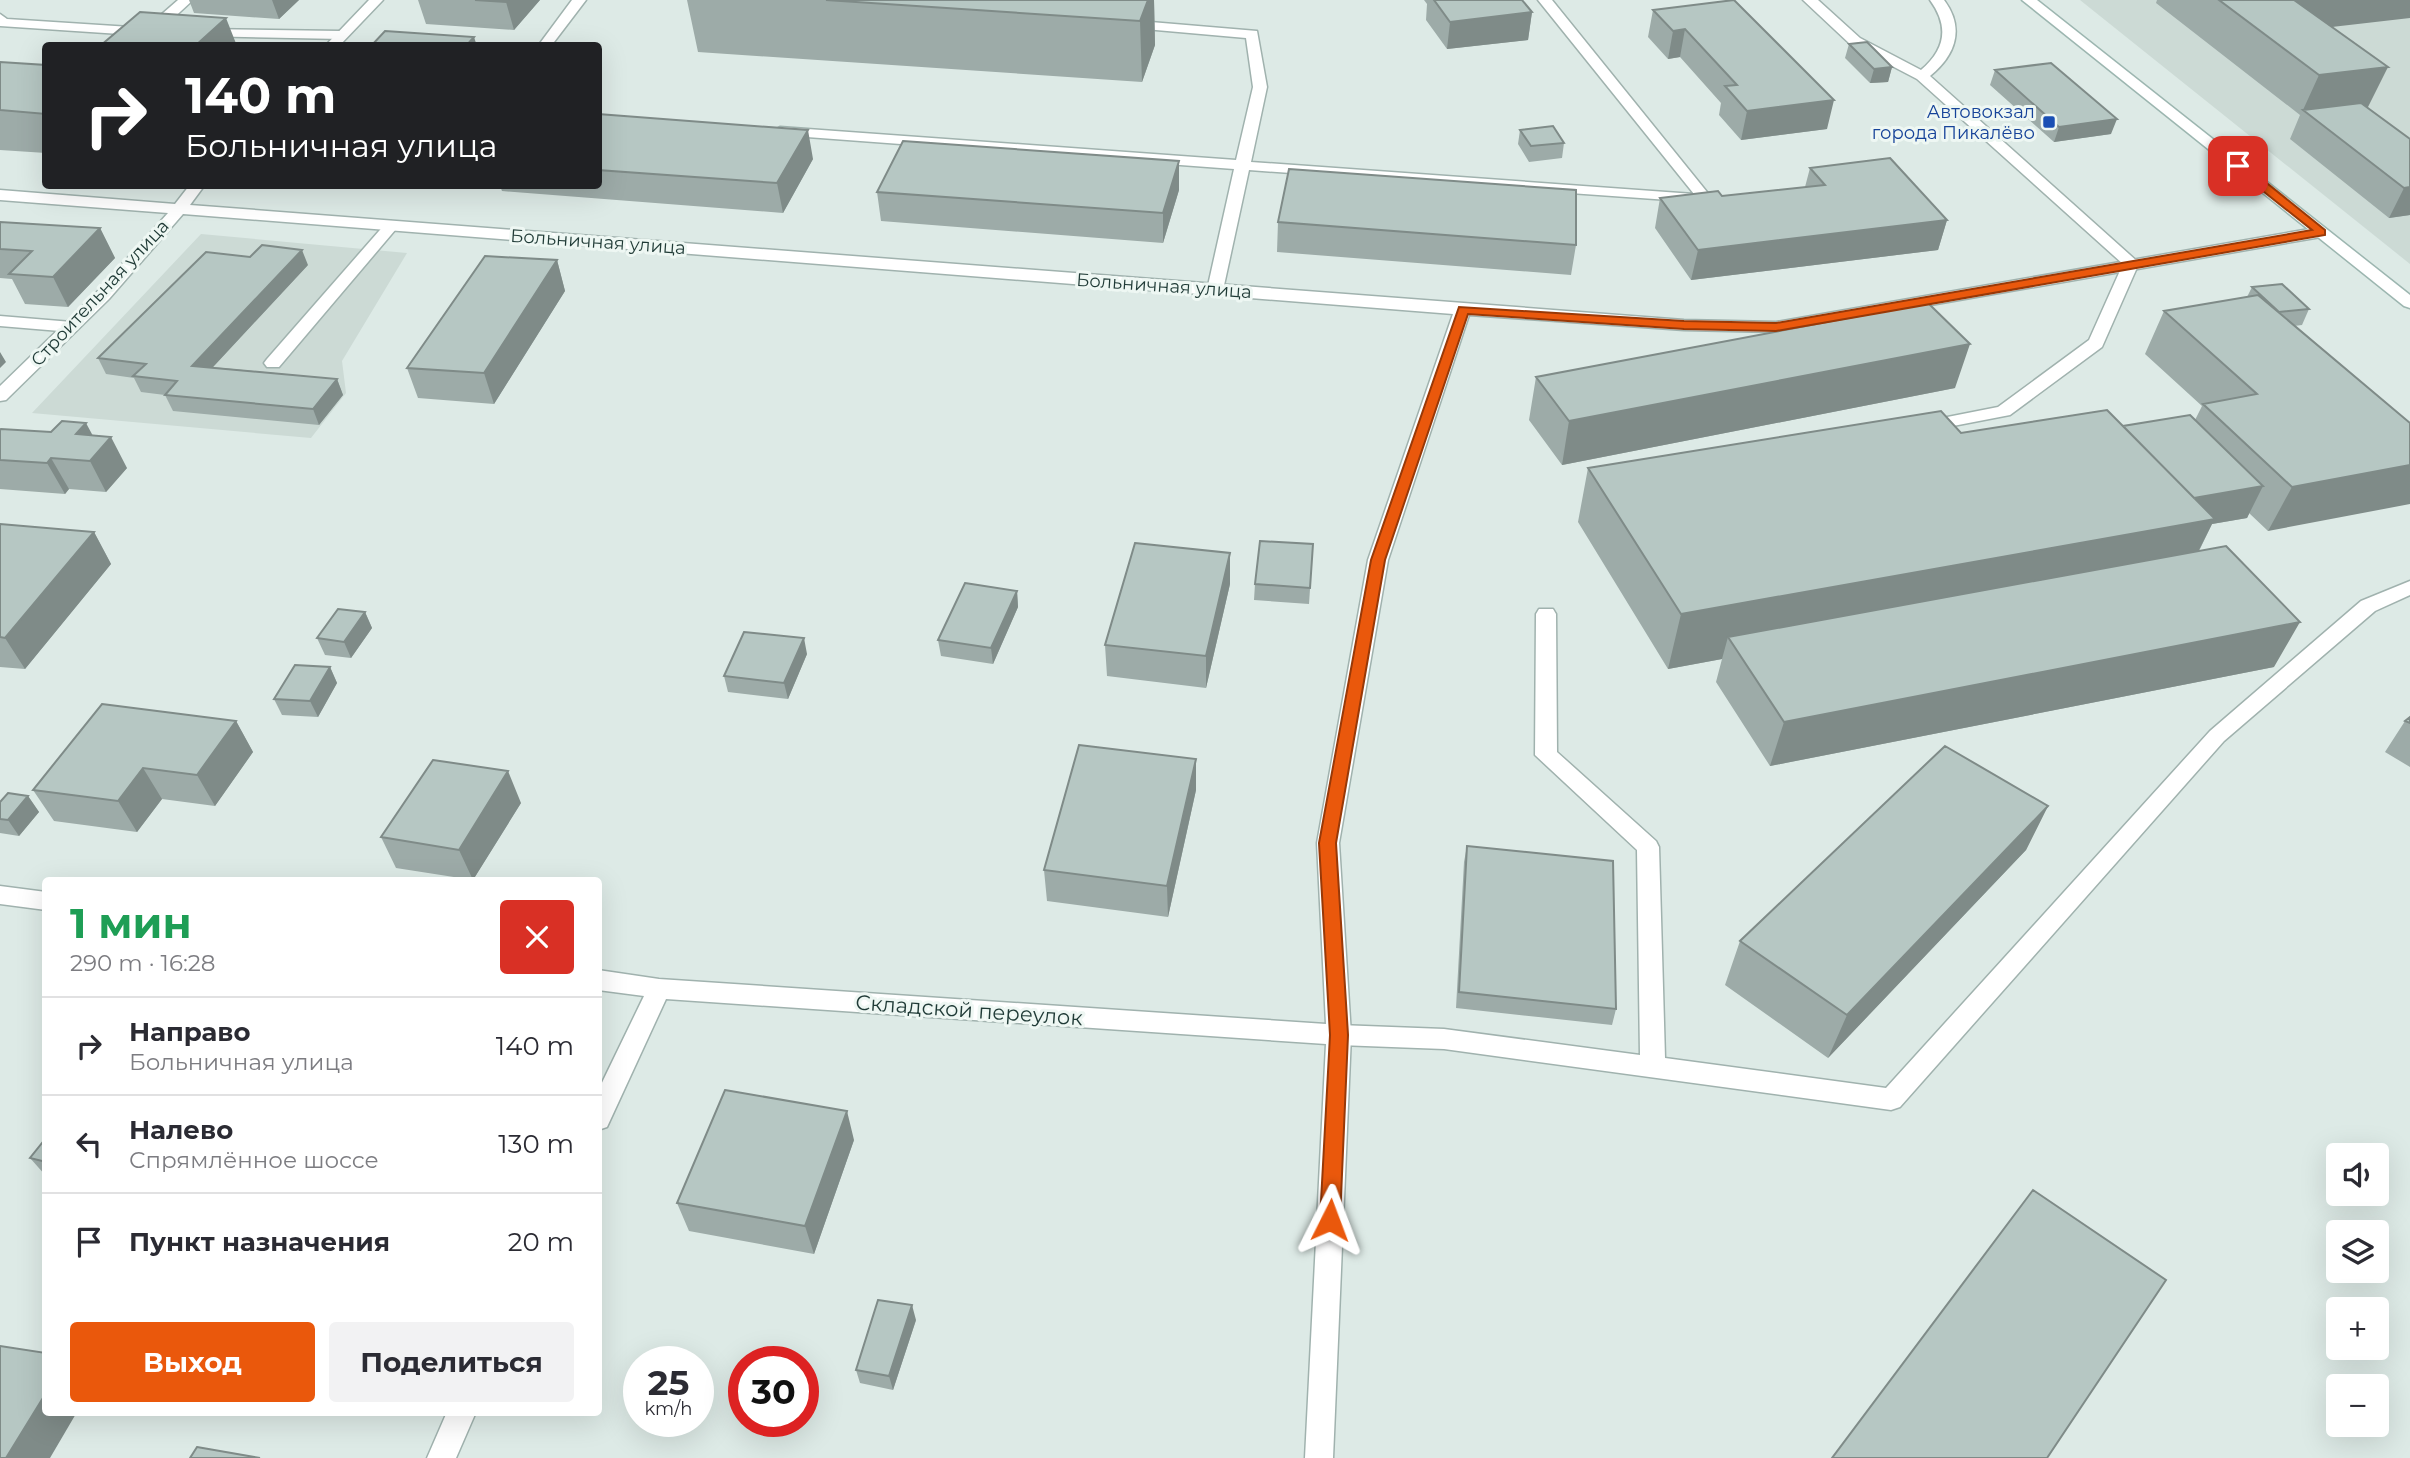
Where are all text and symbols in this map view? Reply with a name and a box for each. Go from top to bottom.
text: 140 m [185,66,337,125]
icon: right [70,70,161,161]
place label: Автовокзал города Пикалёво [1872,101,2035,144]
marker: Автовокзал города Пикалёво [2041,114,2057,130]
text: Больничная улица [185,126,497,165]
pin [2208,136,2268,196]
icon: arrive [2219,147,2257,185]
street label: Строительная улица [26,215,174,371]
street label: Больничная улица [510,225,686,259]
street label: Больничная улица [1076,269,1252,303]
text: 1 мин [70,897,192,949]
button: close [500,900,574,974]
text: 290 m · 16:28 [70,949,216,977]
street label: Складской переулок [855,990,1083,1030]
text: Направо [129,1016,250,1048]
icon: right [70,1027,108,1065]
text: 140 m [496,1030,574,1062]
text: Больничная улица [129,1048,354,1076]
text: Налево [129,1114,233,1146]
icon: left [70,1125,108,1163]
text: 130 m [498,1128,574,1160]
map controls [2326,1143,2389,1437]
button: sound [2326,1143,2389,1206]
text: Спрямлённое шоссе [129,1146,379,1174]
position arrow [1293,1183,1367,1257]
button: layers [2326,1220,2389,1283]
icon: arrive [70,1223,108,1261]
text: Пункт назначения [129,1226,390,1258]
text: 20 m [508,1226,574,1258]
button: + [2326,1297,2389,1360]
button: Выход [70,1322,315,1402]
button: Поделиться [329,1322,574,1402]
speed limit sign: 30 [728,1346,819,1437]
text: 25 [648,1361,689,1404]
button: − [2326,1374,2389,1437]
text: km/h [644,1398,693,1420]

